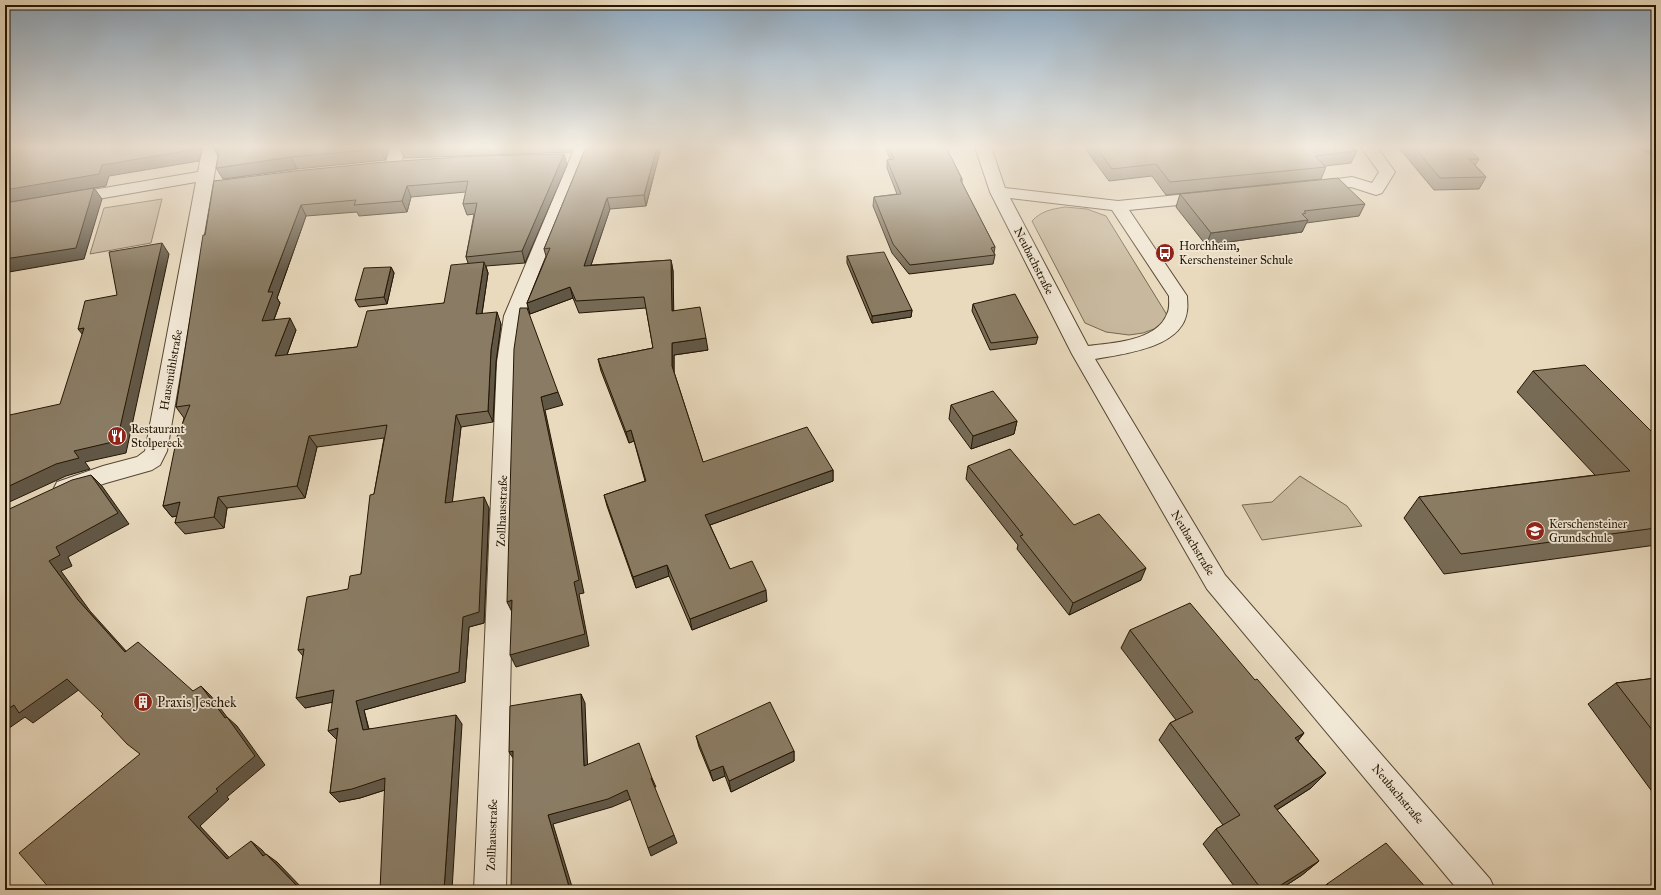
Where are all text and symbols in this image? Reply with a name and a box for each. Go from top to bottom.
street label: Neubachstraße [1011,225,1057,297]
place label: Horchheim, Kerschensteiner Schule [1179,239,1293,267]
bus stop icon: Horchheim, Kerschensteiner Schule [1154,242,1176,264]
street label: Hausmühlstraße [157,328,185,412]
place label: Restaurant Stolpereck [131,422,185,450]
restaurant icon: Restaurant Stolpereck [106,425,128,447]
street label: Zollhausstraße [494,475,510,547]
street label: Neubachstraße [1168,508,1218,578]
place label: Kerschensteiner Grundschule [1549,517,1628,545]
school or university icon: Kerschensteiner Grundschule [1524,520,1546,542]
building icon: Praxis Jeschek [132,691,154,713]
place label: Praxis Jeschek [157,694,237,712]
street label: Neubachstraße [1369,761,1427,827]
street label: Zollhausstraße [484,799,500,871]

